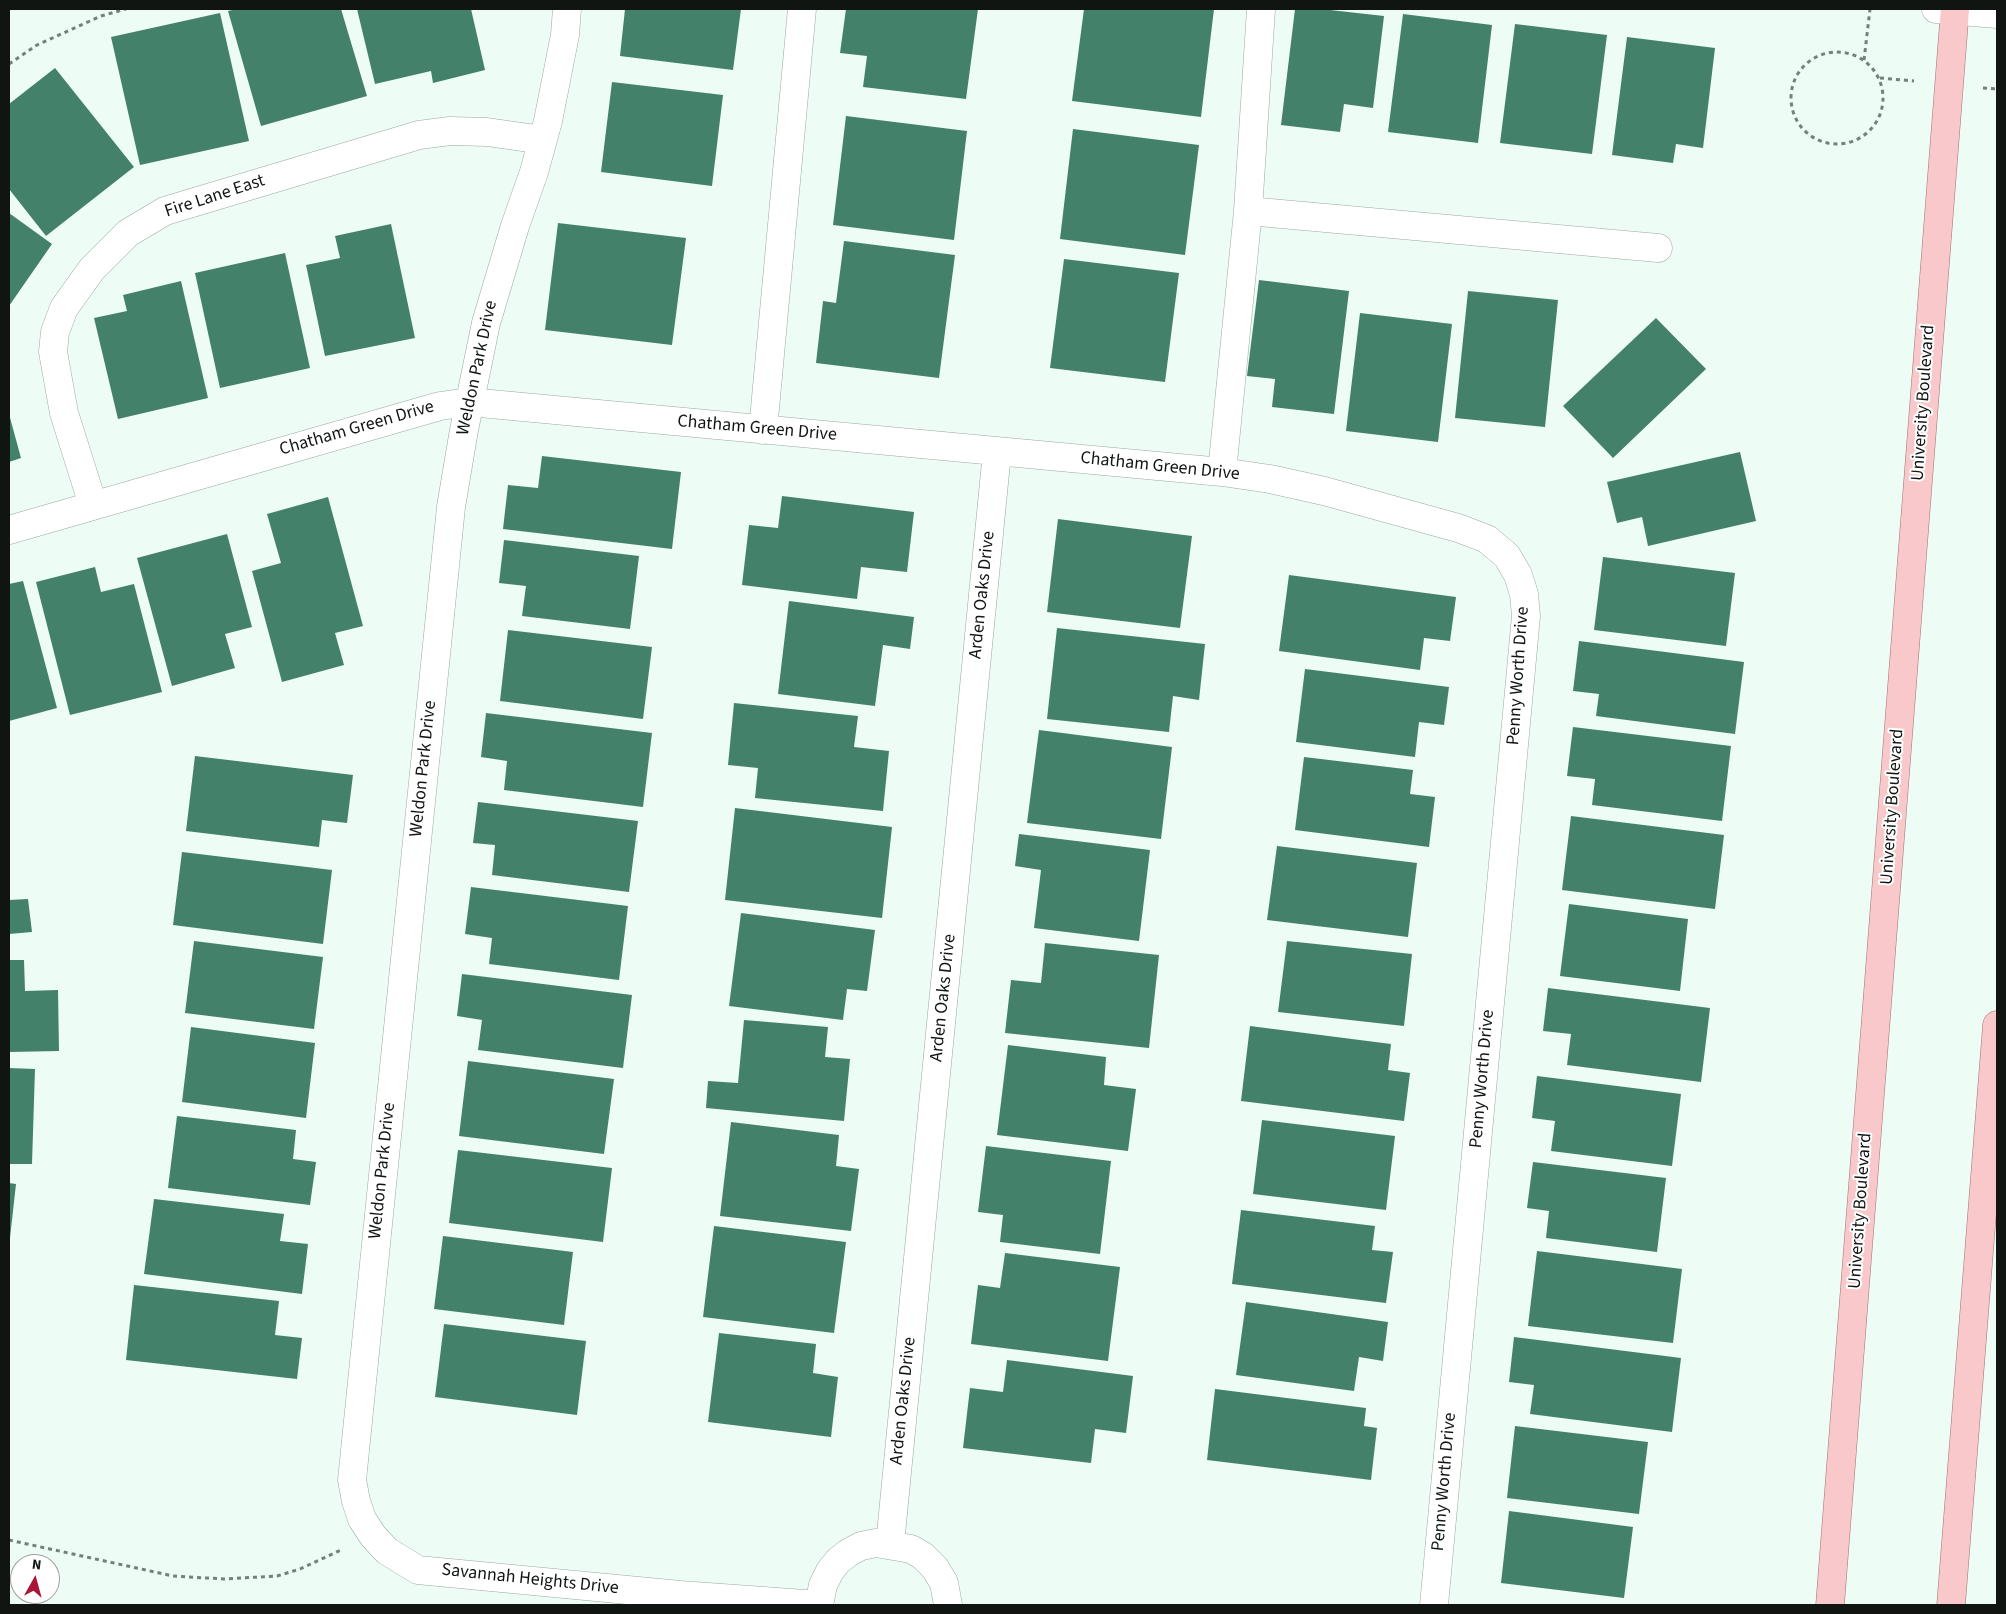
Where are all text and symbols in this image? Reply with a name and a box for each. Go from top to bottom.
street label: Fire Lane East [162,171,268,223]
street label: Weldon Park Drive [453,299,503,437]
street label: University Boulevard [1908,324,1940,482]
street label: Chatham Green Drive [277,397,437,461]
street label: Chatham Green Drive [676,411,838,447]
street label: Chatham Green Drive [1079,448,1241,486]
street label: Arden Oaks Drive [966,530,1000,660]
street label: Penny Worth Drive [1503,606,1535,746]
street label: Weldon Park Drive [406,700,442,838]
street label: University Boulevard [1877,728,1909,886]
street label: Arden Oaks Drive [927,933,961,1063]
street label: Penny Worth Drive [1466,1009,1500,1149]
street label: Weldon Park Drive [365,1102,401,1240]
street label: University Boulevard [1845,1132,1877,1290]
street label: Arden Oaks Drive [887,1336,921,1466]
street label: Penny Worth Drive [1428,1412,1462,1552]
north arrow [10,1554,60,1604]
text: N [31,1555,43,1576]
street label: Savannah Heights Drive [440,1560,620,1600]

